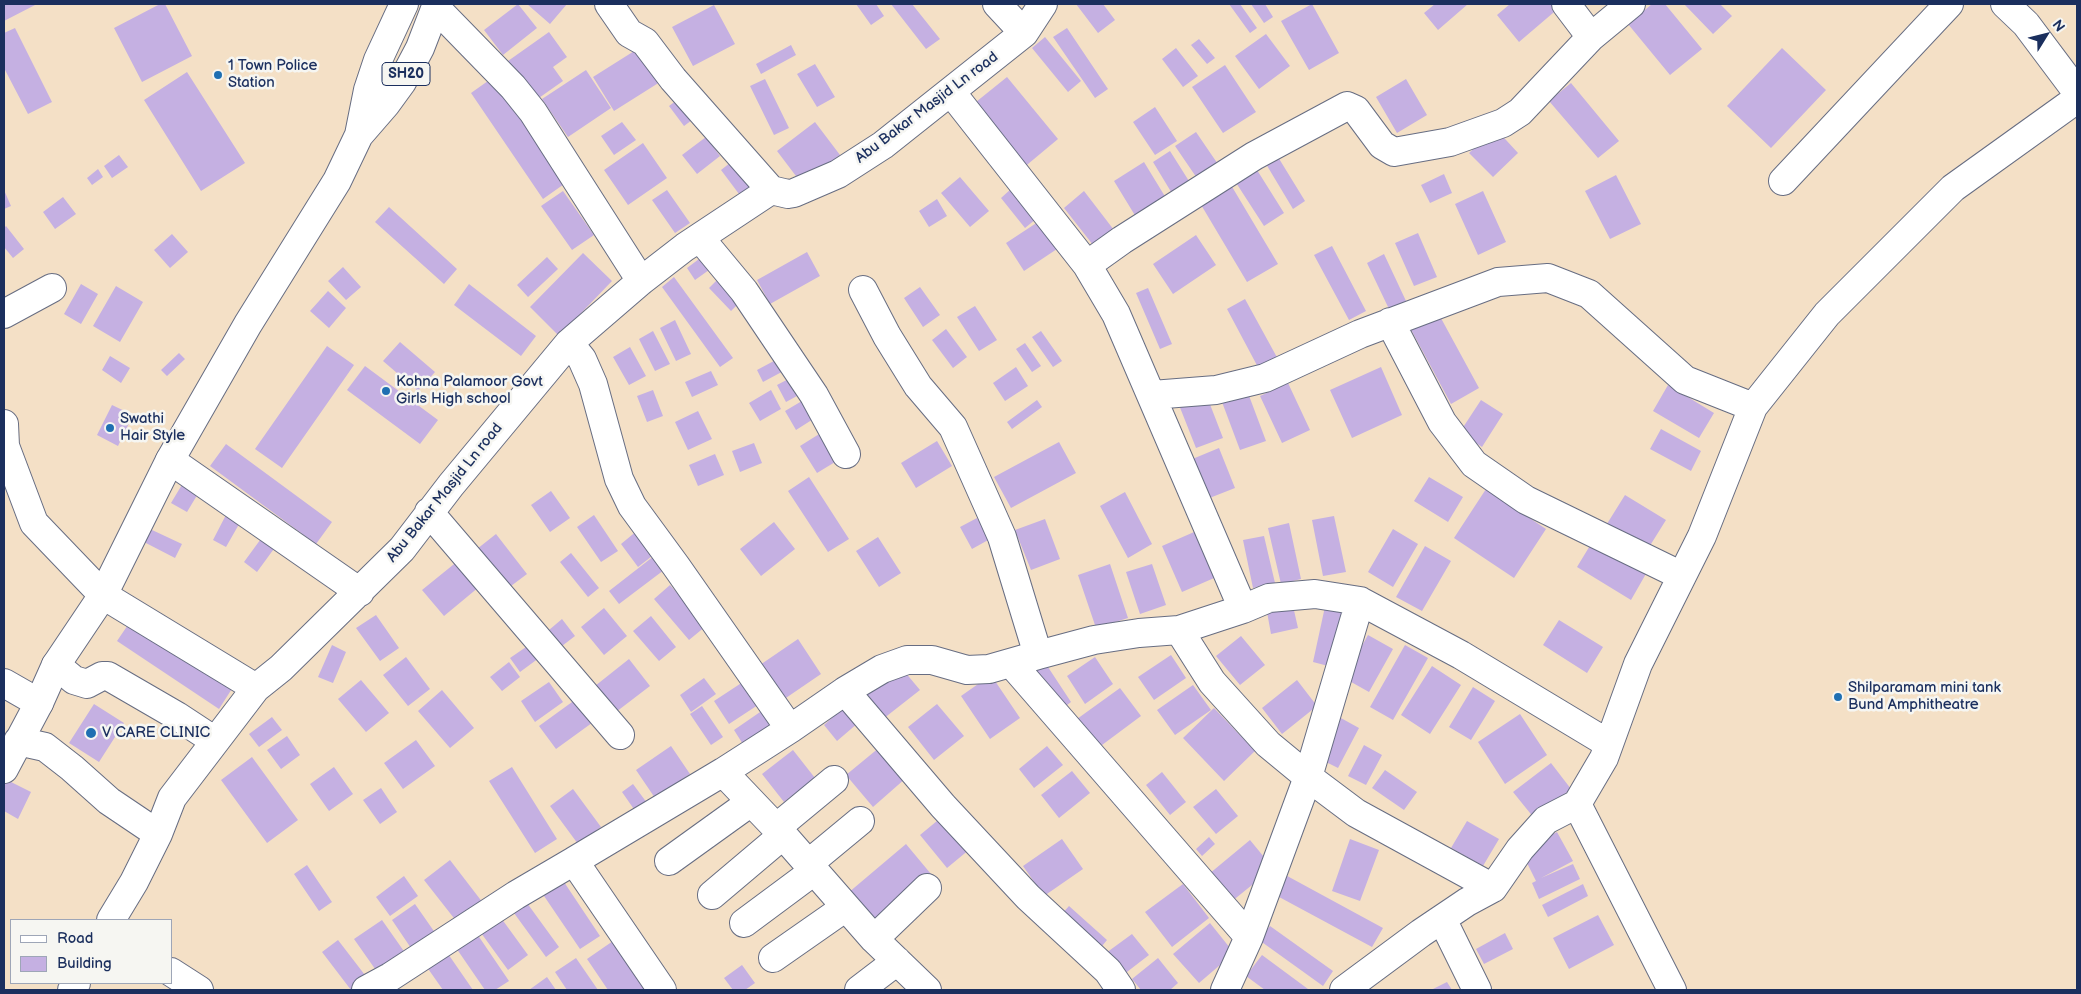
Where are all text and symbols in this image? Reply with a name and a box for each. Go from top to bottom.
north arrow [2021,10,2071,60]
text: N [2049,17,2069,35]
street label: Abu Bakar Masjid Ln road [852,48,1002,168]
place label: 1 Town Police Station [228,57,317,92]
road number: SH20 [382,62,430,86]
marker: 1 Town Police Station [212,69,224,81]
place label: Kohna Palamoor Govt Girls High school [396,373,543,408]
marker: Kohna Palamoor Govt Girls High school [380,385,392,397]
place label: Swathi Hair Style [120,410,185,445]
street label: Abu Bakar Masjid Ln road [383,420,507,566]
marker: Swathi Hair Style [104,422,116,434]
place label: Shilparamam mini tank Bund Amphitheatre [1848,679,2001,714]
marker: Shilparamam mini tank Bund Amphitheatre [1832,691,1844,703]
place label: V CARE CLINIC [102,724,210,742]
marker: V CARE CLINIC [84,726,98,740]
legend [10,919,172,984]
text: Road [57,929,93,948]
text: Building [57,954,112,973]

